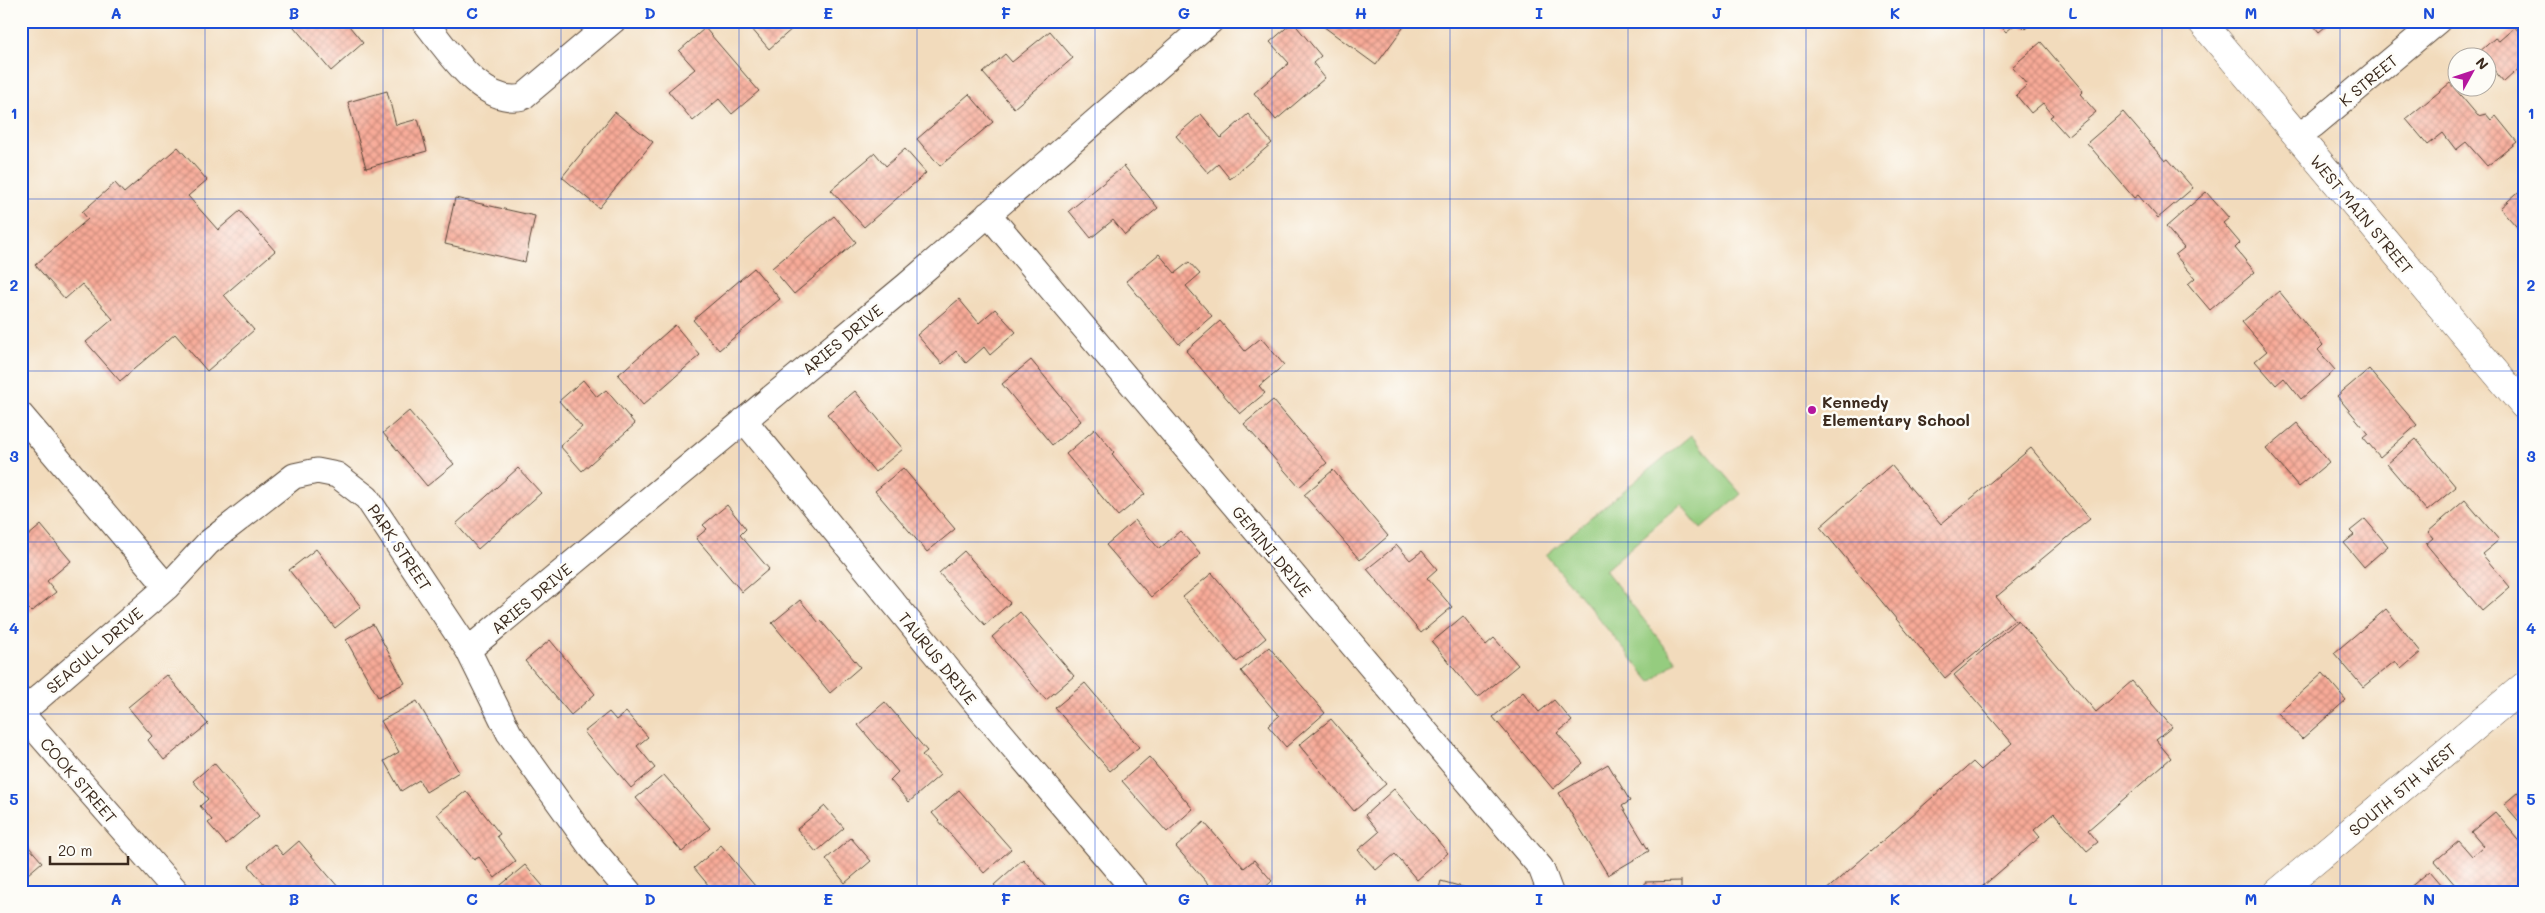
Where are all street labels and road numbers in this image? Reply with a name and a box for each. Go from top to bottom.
street label: K STREET [2334,49,2402,111]
street label: WEST MAIN STREET [2306,150,2418,278]
street label: ARIES DRIVE [797,299,887,379]
street label: PARK STREET [363,500,437,594]
street label: GEMINI DRIVE [1228,501,1316,601]
street label: ARIES DRIVE [486,558,576,638]
street label: SEAGULL DRIVE [41,602,147,698]
street label: TAURUS DRIVE [894,607,982,709]
street label: COOK STREET [36,733,122,827]
street label: SOUTH 5TH WEST [2344,738,2460,840]

